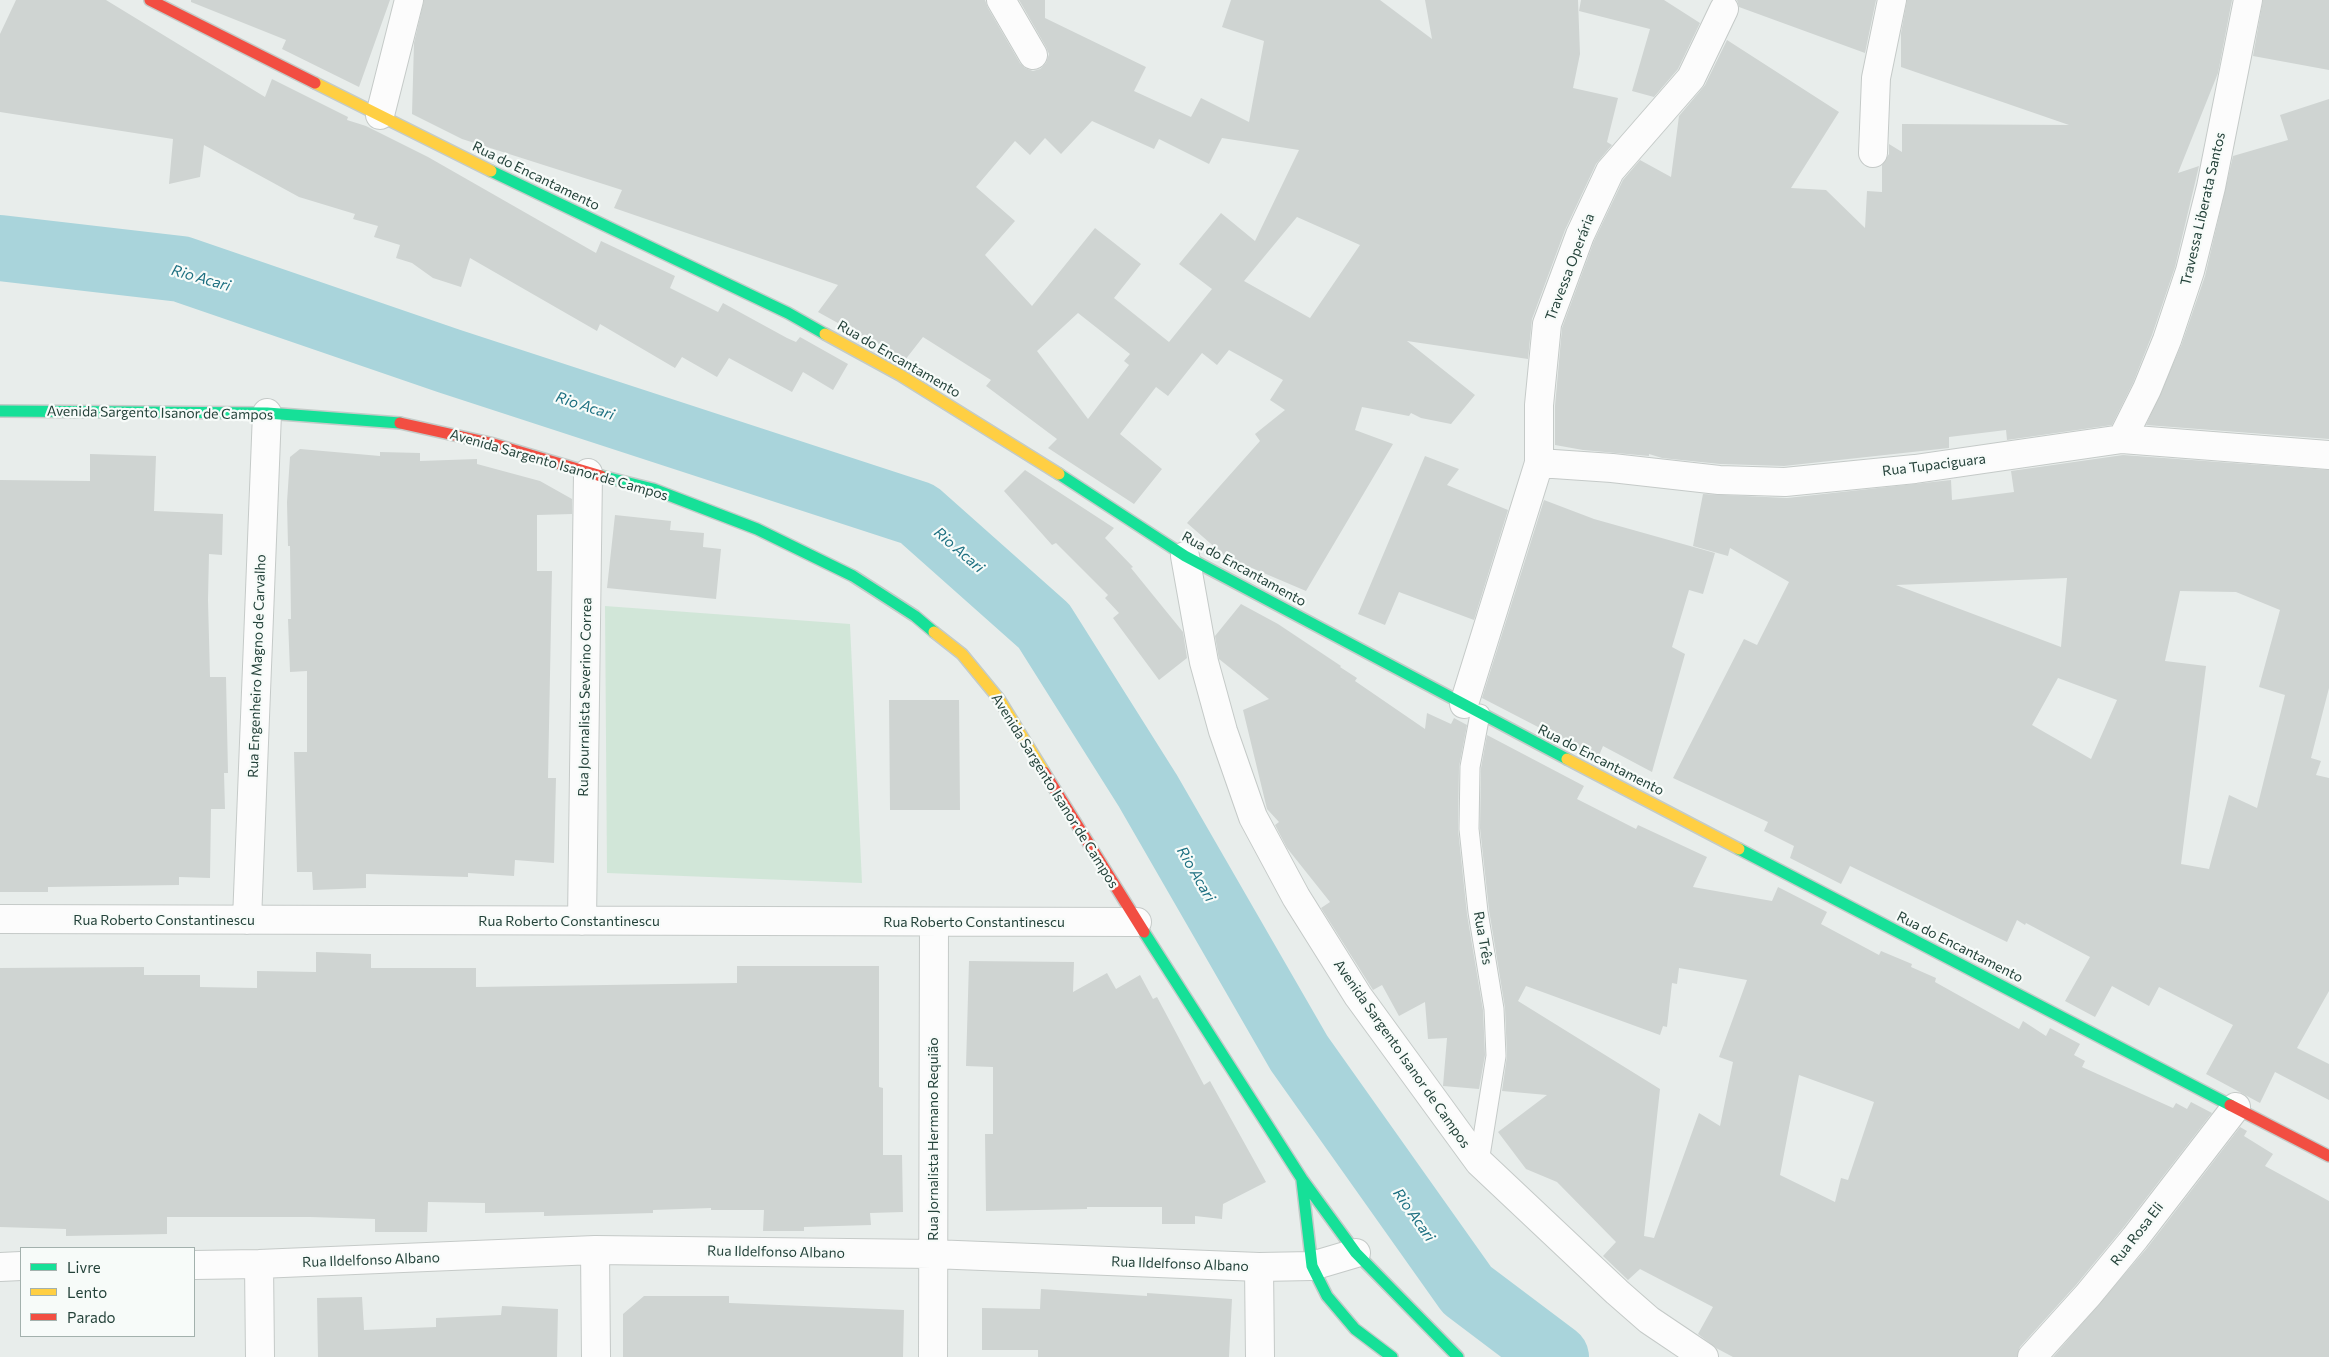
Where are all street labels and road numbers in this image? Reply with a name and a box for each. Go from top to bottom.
street label: Travessa Liberata Santos [2177,131,2229,287]
street label: Rua do Encantamento [470,138,602,214]
street label: Travessa Operária [1542,211,1598,323]
street label: Rua do Encantamento [834,317,964,401]
street label: Avenida Sargento Isanor de Campos [47,403,273,423]
street label: Avenida Sargento Isanor de Campos [448,426,670,504]
street label: Rua Tupaciguara [1881,450,1987,480]
street label: Rua do Encantamento [1179,528,1309,610]
street label: Rua Engenheiro Magno de Carvalho [245,554,269,778]
street label: Rua Journalista Severino Correa [575,597,595,797]
street label: Avenida Sargento Isanor de Campos [988,691,1122,891]
street label: Rua do Encantamento [1535,721,1667,799]
street label: Rua do Encantamento [1894,908,2026,986]
street label: Rua Três [1470,910,1496,966]
street label: Rua Roberto Constantinescu [73,912,255,928]
street label: Rua Roberto Constantinescu [478,913,660,929]
street label: Rua Roberto Constantinescu [883,914,1065,930]
street label: Avenida Sargento Isanor de Campos [1330,957,1474,1151]
street label: Rua Jornalista Hermano Requião [925,1037,941,1241]
street label: Rua Rosa Eli [2107,1199,2167,1269]
street label: Rua Ildelfonso Albano [707,1242,845,1262]
street label: Rua Ildelfonso Albano [302,1249,440,1271]
street label: Rua Ildelfonso Albano [1111,1253,1249,1275]

